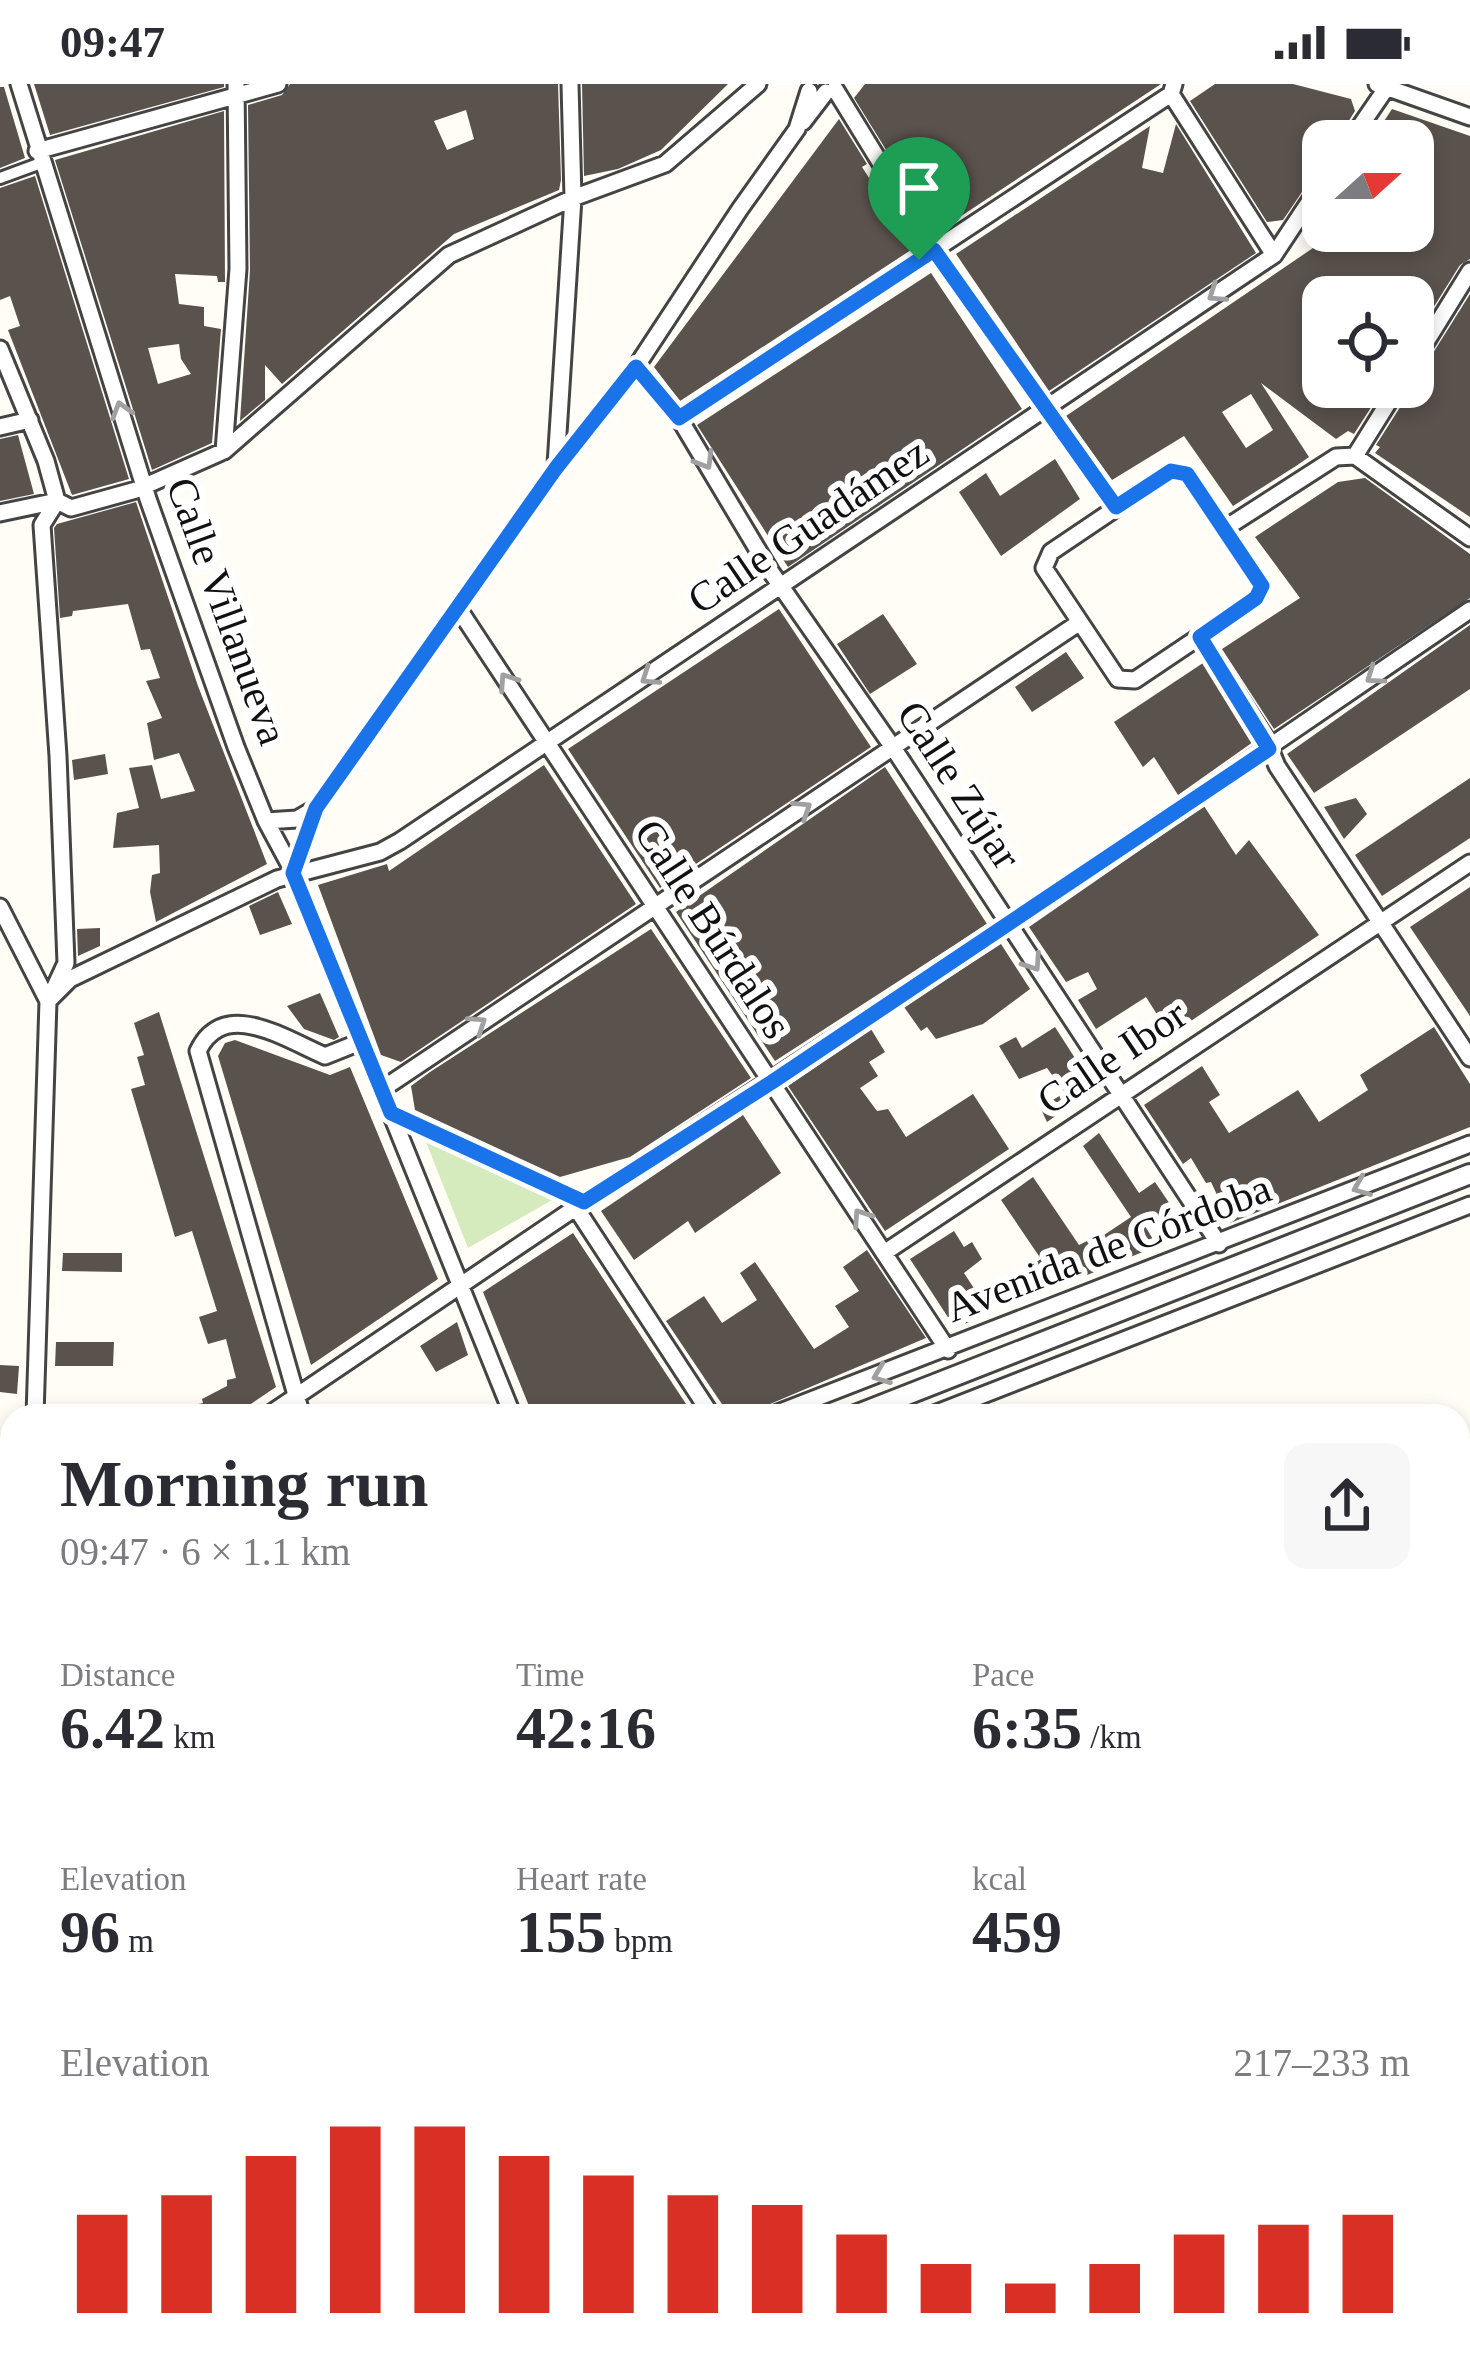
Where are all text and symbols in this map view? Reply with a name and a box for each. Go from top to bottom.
text: 09:47 [60,17,165,67]
north arrow [1302,120,1434,252]
map controls [1302,120,1434,408]
pin [868,137,970,260]
icon: arrive [886,155,952,221]
button: locate [1302,276,1434,408]
one-way arrow [1207,280,1229,302]
one-way arrow [110,400,135,421]
street label: Calle Guadámez [680,429,936,623]
one-way arrow [691,448,713,470]
street label: Calle Villanueva [157,472,297,751]
one-way arrow [640,662,662,684]
one-way arrow [1365,662,1387,684]
one-way arrow [499,672,521,694]
street label: Calle Zújar [888,693,1030,877]
one-way arrow [790,800,812,823]
street label: Calle Búrdalos [625,811,801,1047]
one-way arrow [1019,950,1041,972]
street label: Calle Ibor [1029,991,1195,1123]
one-way arrow [465,1016,487,1038]
street label: Avenida de Córdoba [939,1165,1277,1331]
one-way arrow [1352,1173,1373,1197]
one-way arrow [853,1208,875,1230]
one-way arrow [871,1361,892,1385]
button: share [1284,1443,1410,1569]
text: Morning run [60,1447,429,1520]
text: 09:47 · 6 × 1.1 km [60,1530,351,1573]
text: Distance [60,1657,175,1693]
text: Time [516,1657,584,1693]
text: Pace [972,1657,1034,1693]
text: 6.42 [60,1695,165,1761]
text: 42:16 [516,1695,656,1761]
text: 6:35 [972,1695,1082,1761]
text: km [165,1719,215,1755]
text: /km [1082,1719,1142,1755]
text: Elevation [60,1861,186,1897]
text: Heart rate [516,1861,647,1897]
text: kcal [972,1861,1027,1897]
text: 96 [60,1899,120,1965]
text: 155 [516,1899,606,1965]
text: 459 [972,1899,1062,1965]
text: m [120,1923,154,1959]
text: bpm [606,1923,673,1959]
text: Elevation [60,2041,209,2084]
text: 217–233 m [1233,2041,1410,2084]

